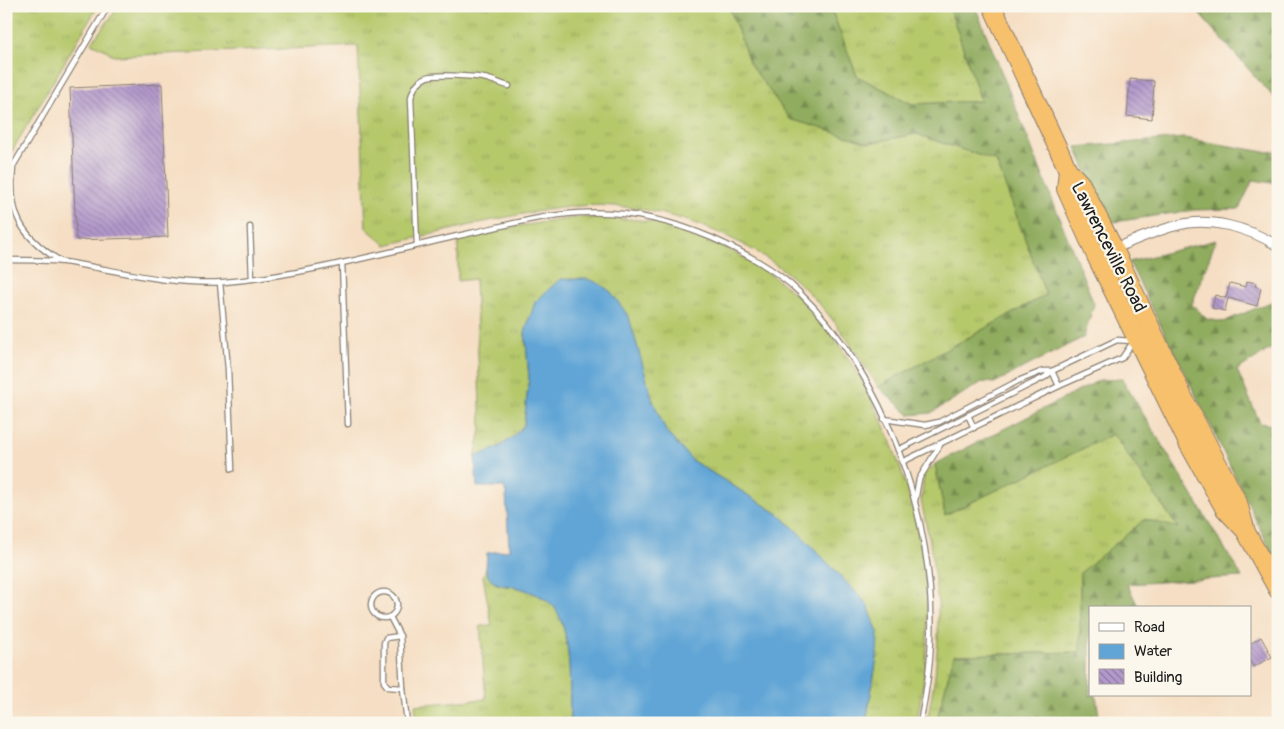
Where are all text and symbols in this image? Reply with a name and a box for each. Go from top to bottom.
street label: Lawrenceville Road [1066,178,1151,316]
legend [1089,606,1252,696]
text: Road [1134,618,1165,637]
text: Water [1134,642,1173,661]
text: Building [1134,668,1182,687]

